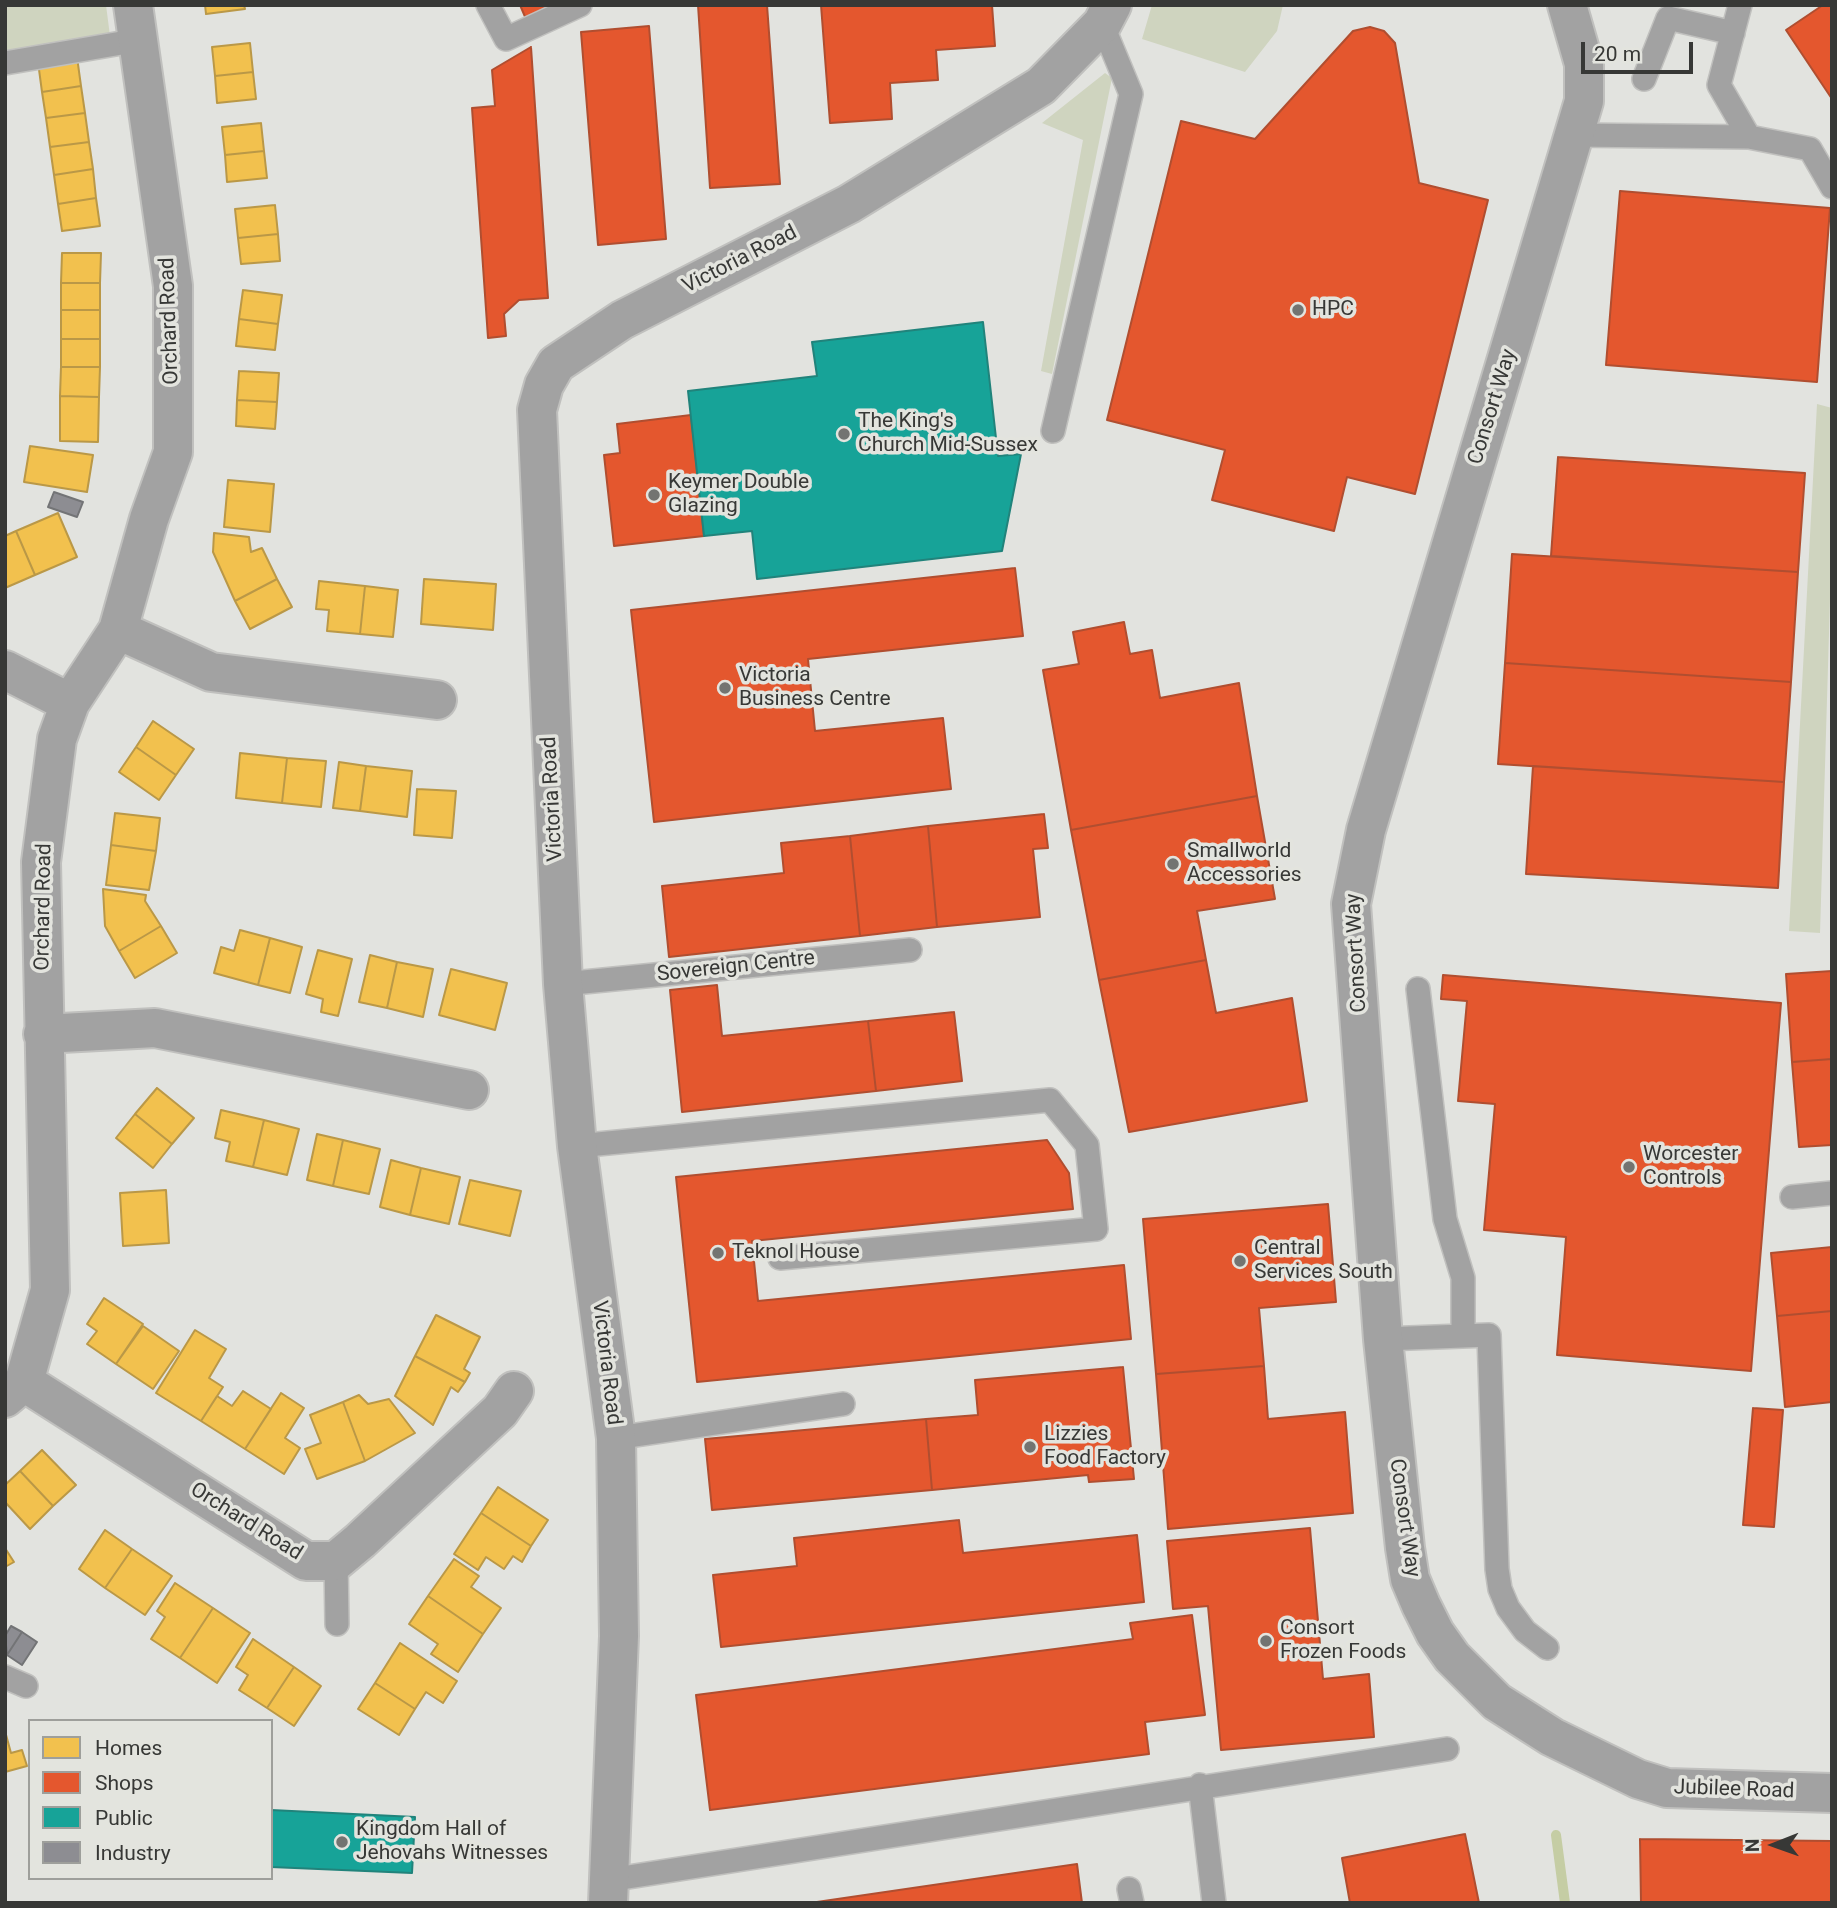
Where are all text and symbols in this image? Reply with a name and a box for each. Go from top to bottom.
scale bar [1585,28,1697,72]
text: 20 m [1594,42,1641,66]
street label: Victoria Road [679,220,801,300]
street label: Orchard Road [155,257,185,385]
place label: HPC [1312,297,1354,323]
marker: HPC [1290,302,1306,318]
street label: Consort Way [1464,346,1522,468]
place label: The King's Church Mid-Sussex [858,409,1038,459]
marker: The King's Church Mid-Sussex [836,426,852,442]
place label: Keymer Double Glazing [668,470,809,520]
marker: Keymer Double Glazing [646,487,662,503]
place label: Victoria Business Centre [739,663,891,713]
marker: Victoria Business Centre [717,680,733,696]
street label: Victoria Road [537,736,569,862]
place label: Smallworld Accessories [1187,839,1302,889]
street label: Orchard Road [30,843,58,971]
marker: Smallworld Accessories [1165,856,1181,872]
street label: Consort Way [1341,893,1373,1013]
street label: Sovereign Centre [656,946,816,988]
place label: Worcester Controls [1643,1142,1738,1192]
marker: Worcester Controls [1621,1159,1637,1175]
place label: Central Services South [1254,1236,1393,1286]
place label: Teknol House [732,1240,860,1266]
marker: Teknol House [710,1245,726,1261]
marker: Central Services South [1232,1253,1248,1269]
street label: Victoria Road [586,1299,626,1427]
place label: Lizzies Food Factory [1044,1422,1166,1472]
marker: Lizzies Food Factory [1022,1439,1038,1455]
street label: Consort Way [1383,1457,1425,1579]
street label: Orchard Road [185,1478,307,1566]
place label: Consort Frozen Foods [1280,1616,1406,1666]
marker: Consort Frozen Foods [1258,1633,1274,1649]
legend [28,1719,273,1880]
text: Homes [95,1736,162,1760]
text: Shops [95,1771,154,1795]
street label: Jubilee Road [1673,1775,1795,1805]
text: Public [95,1806,153,1830]
north arrow [1739,1810,1809,1880]
place label: Kingdom Hall of Jehovahs Witnesses [356,1817,548,1867]
marker: Kingdom Hall of Jehovahs Witnesses [334,1834,350,1850]
text: N [1741,1838,1764,1852]
text: Industry [95,1841,171,1865]

